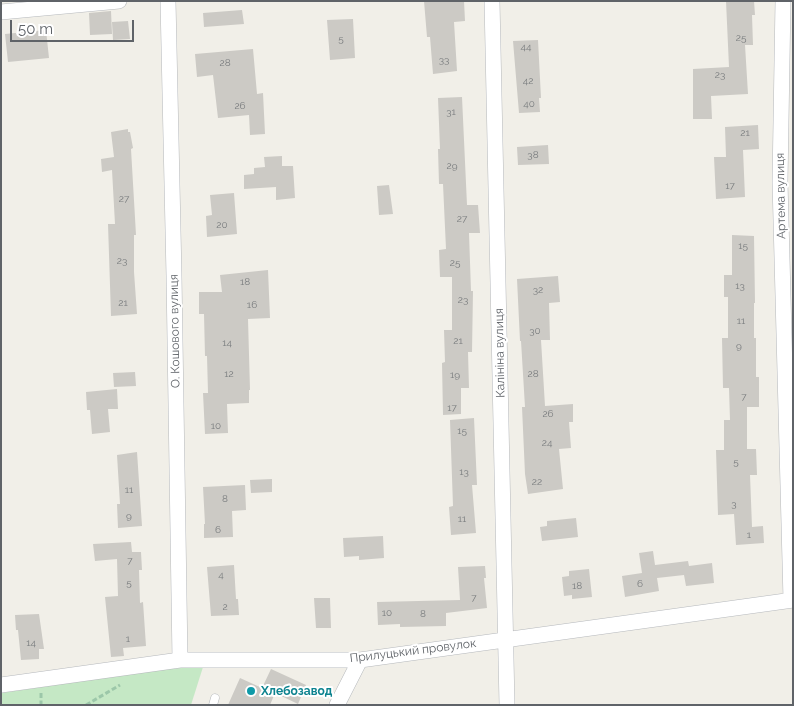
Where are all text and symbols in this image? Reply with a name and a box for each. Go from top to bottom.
scale bar [12,10,136,42]
text: 50 m [18,20,53,38]
house number: 25 [736,32,746,44]
house number: 5 [338,33,344,45]
house number: 44 [521,41,531,53]
house number: 33 [439,54,449,66]
house number: 28 [219,57,231,69]
house number: 23 [715,69,725,81]
house number: 42 [523,75,533,87]
house number: 40 [523,98,535,110]
house number: 26 [234,100,246,112]
house number: 31 [446,106,456,118]
house number: 21 [740,127,750,139]
house number: 38 [527,149,539,161]
street label: Артема вулиця [773,153,789,239]
house number: 29 [446,160,458,172]
house number: 17 [725,180,735,192]
house number: 27 [119,193,129,205]
house number: 27 [457,213,467,225]
house number: 20 [216,219,228,231]
house number: 15 [738,240,748,252]
house number: 23 [117,255,127,267]
house number: 25 [450,257,460,269]
street label: О. Кошового вулиця [167,274,183,388]
house number: 18 [240,276,250,288]
house number: 13 [735,280,745,292]
house number: 32 [533,284,543,296]
house number: 23 [458,294,468,306]
house number: 21 [118,297,128,309]
house number: 16 [247,299,257,311]
street label: Калініна вулиця [492,308,508,398]
house number: 11 [737,315,745,327]
house number: 30 [529,325,541,337]
house number: 21 [453,335,463,347]
house number: 14 [222,337,232,349]
house number: 9 [736,340,742,352]
house number: 12 [224,368,234,380]
house number: 28 [527,368,539,380]
house number: 19 [450,369,460,381]
house number: 7 [741,391,747,403]
house number: 17 [447,402,457,414]
house number: 26 [542,408,554,420]
house number: 10 [211,420,221,432]
house number: 15 [457,425,467,437]
house number: 24 [542,437,552,449]
house number: 5 [733,456,739,468]
house number: 13 [459,466,469,478]
house number: 22 [532,476,542,488]
house number: 11 [125,484,133,496]
house number: 8 [222,493,228,505]
house number: 3 [731,498,737,510]
house number: 9 [126,510,132,522]
house number: 11 [458,513,466,525]
house number: 6 [215,524,221,536]
house number: 1 [747,529,751,541]
house number: 7 [127,555,133,567]
house number: 4 [218,569,224,581]
house number: 5 [126,577,132,589]
house number: 6 [637,578,643,590]
house number: 18 [572,580,582,592]
house number: 7 [471,592,477,604]
house number: 2 [222,601,228,613]
house number: 10 [382,607,392,619]
house number: 8 [420,608,426,620]
house number: 1 [126,633,130,645]
street label: Прилуцький провулок [349,636,477,666]
house number: 14 [26,637,36,649]
place label: Хлебозавод [261,684,332,698]
marker: Хлебозавод [245,685,257,697]

